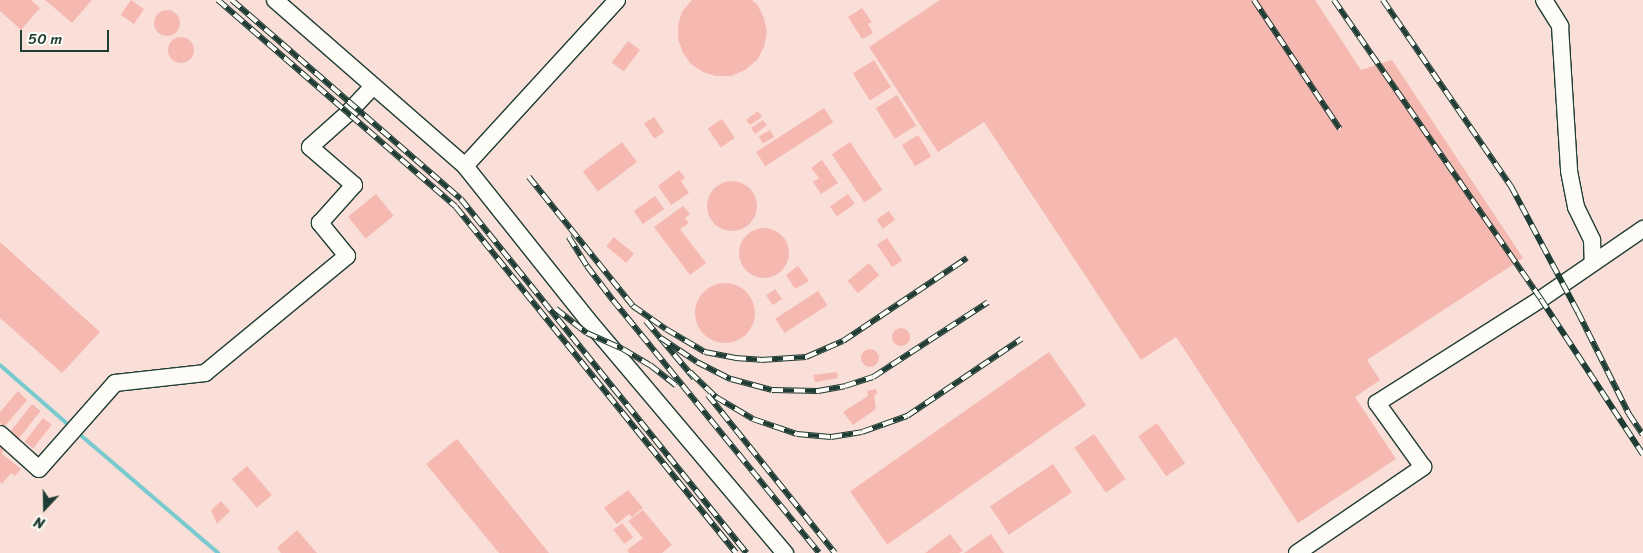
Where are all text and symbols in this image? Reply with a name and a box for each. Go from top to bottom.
scale bar [22,20,111,52]
text: 50 m [28,26,62,52]
north arrow [20,483,70,533]
text: N [30,509,48,536]

